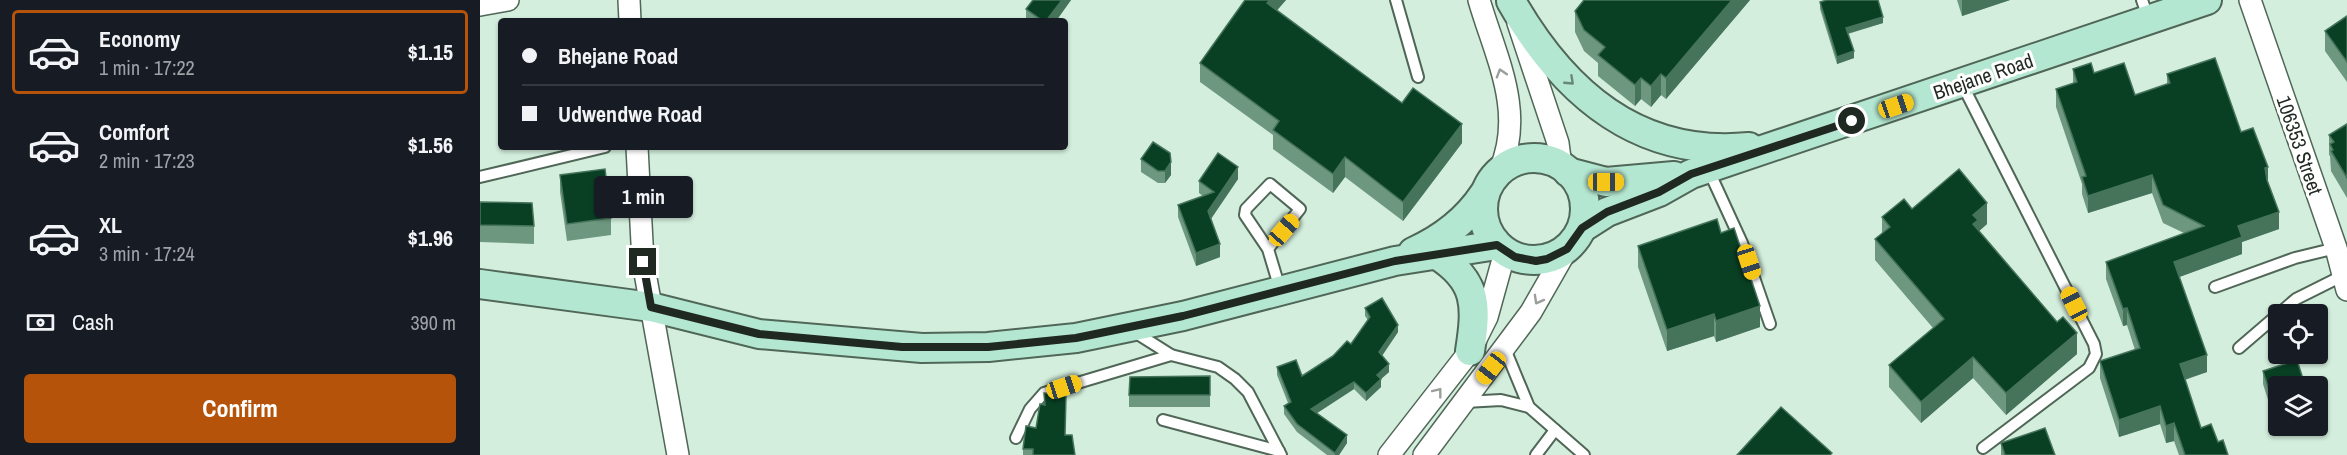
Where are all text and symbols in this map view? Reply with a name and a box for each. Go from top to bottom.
text: Economy [99,24,180,54]
icon: car [27,25,81,79]
text: $1.15 [408,37,453,67]
text: Bhejane Road [558,41,678,71]
street label: Bhejane Road [1929,46,2037,106]
text: 1 min · 17:22 [99,54,195,81]
one-way arrow [1496,68,1508,78]
one-way arrow [1564,74,1574,85]
car [1876,92,1916,120]
street label: 106353 Street [2270,92,2330,199]
text: Udwendwe Road [558,99,702,129]
route start [1838,107,1865,134]
text: Comfort [99,117,169,147]
icon: car [27,118,81,172]
text: $1.56 [408,130,453,160]
text: 2 min · 17:23 [99,147,195,174]
car [1588,173,1624,191]
callout: 1 min [594,175,693,217]
text: 1 min [622,183,665,210]
text: XL [99,210,122,240]
icon: car [27,211,81,265]
car [1265,211,1303,249]
text: $1.96 [408,223,453,253]
text: 3 min · 17:24 [99,240,195,267]
car [1735,242,1763,282]
route end [629,248,656,275]
car [2058,284,2090,324]
one-way arrow [1534,294,1545,304]
map controls [2268,304,2328,436]
button: locate [2268,304,2328,364]
icon: cash [24,306,57,339]
text: Cash [72,307,114,337]
text: 390 m [410,309,456,336]
car [1473,348,1509,388]
car [1044,373,1084,401]
button: Confirm [24,374,456,443]
button: layers [2268,376,2328,436]
one-way arrow [1431,388,1442,399]

